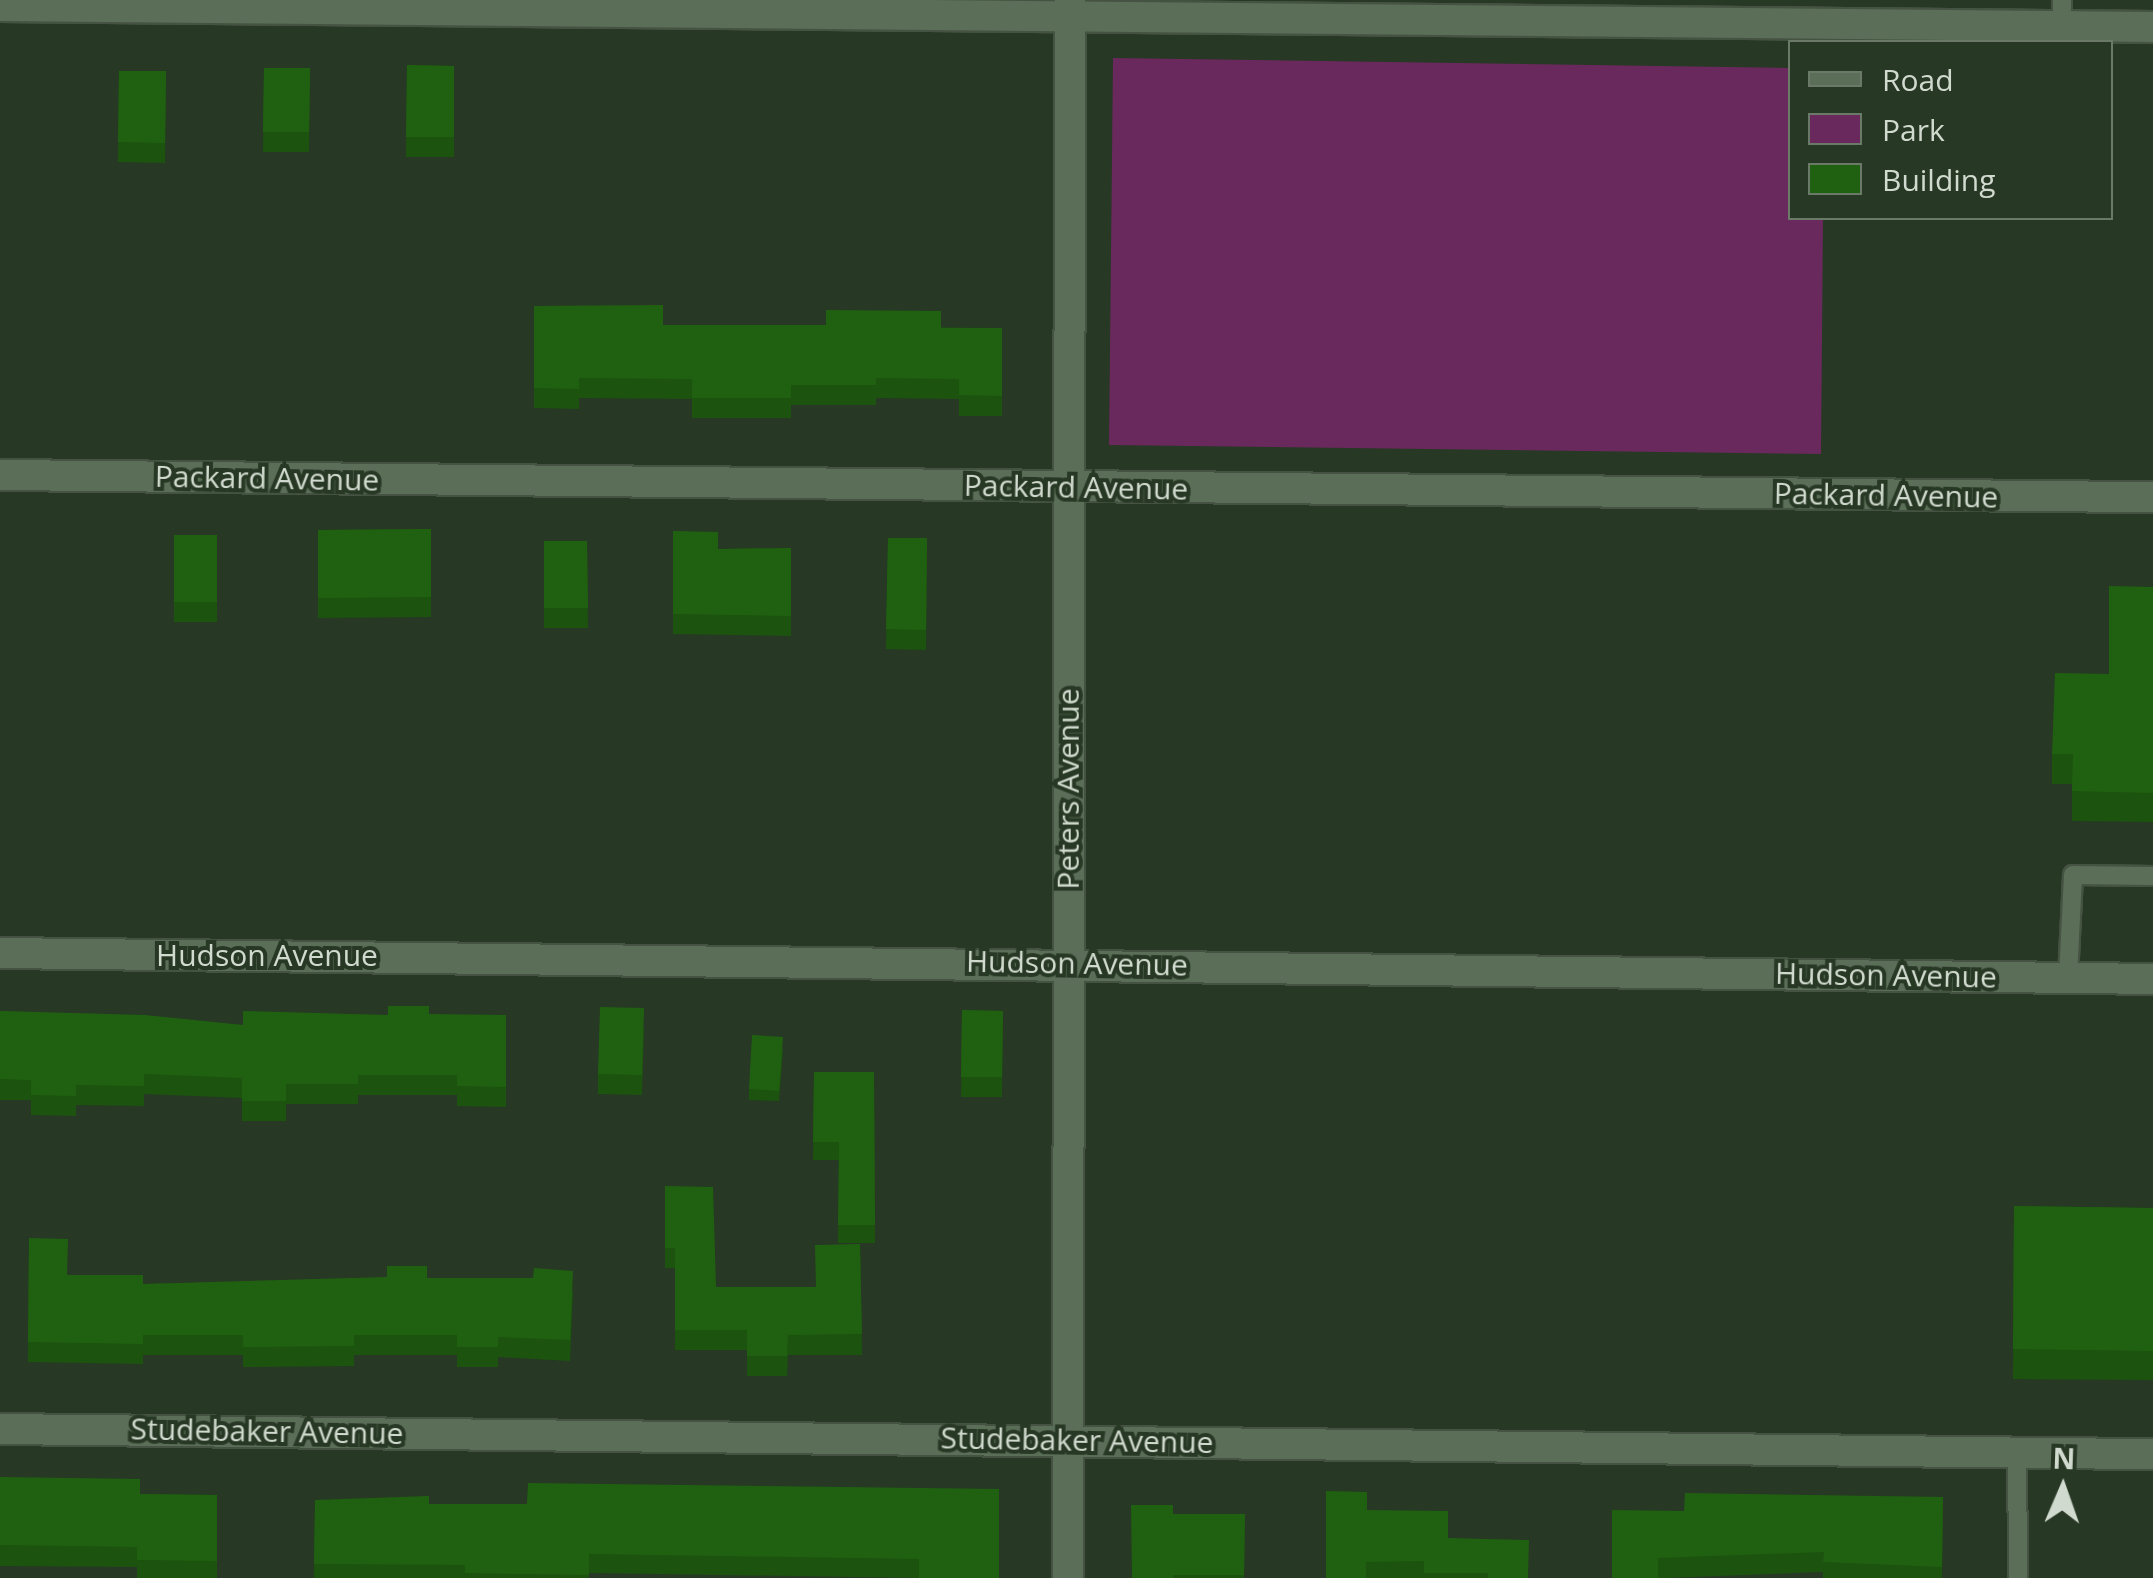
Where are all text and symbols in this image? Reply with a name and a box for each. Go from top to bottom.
legend [1788,40,2113,220]
text: Road [1882,59,1954,100]
text: Park [1882,109,1945,150]
text: Building [1882,159,1996,200]
street label: Packard Avenue [155,458,379,498]
street label: Packard Avenue [964,467,1188,507]
street label: Packard Avenue [1774,475,1998,515]
street label: Peters Avenue [1050,688,1086,890]
street label: Hudson Avenue [156,937,378,973]
street label: Hudson Avenue [966,943,1188,983]
street label: Hudson Avenue [1775,955,1997,995]
street label: Studebaker Avenue [130,1411,404,1451]
street label: Studebaker Avenue [940,1420,1214,1460]
north arrow [2013,1438,2113,1538]
text: N [2052,1439,2076,1477]

